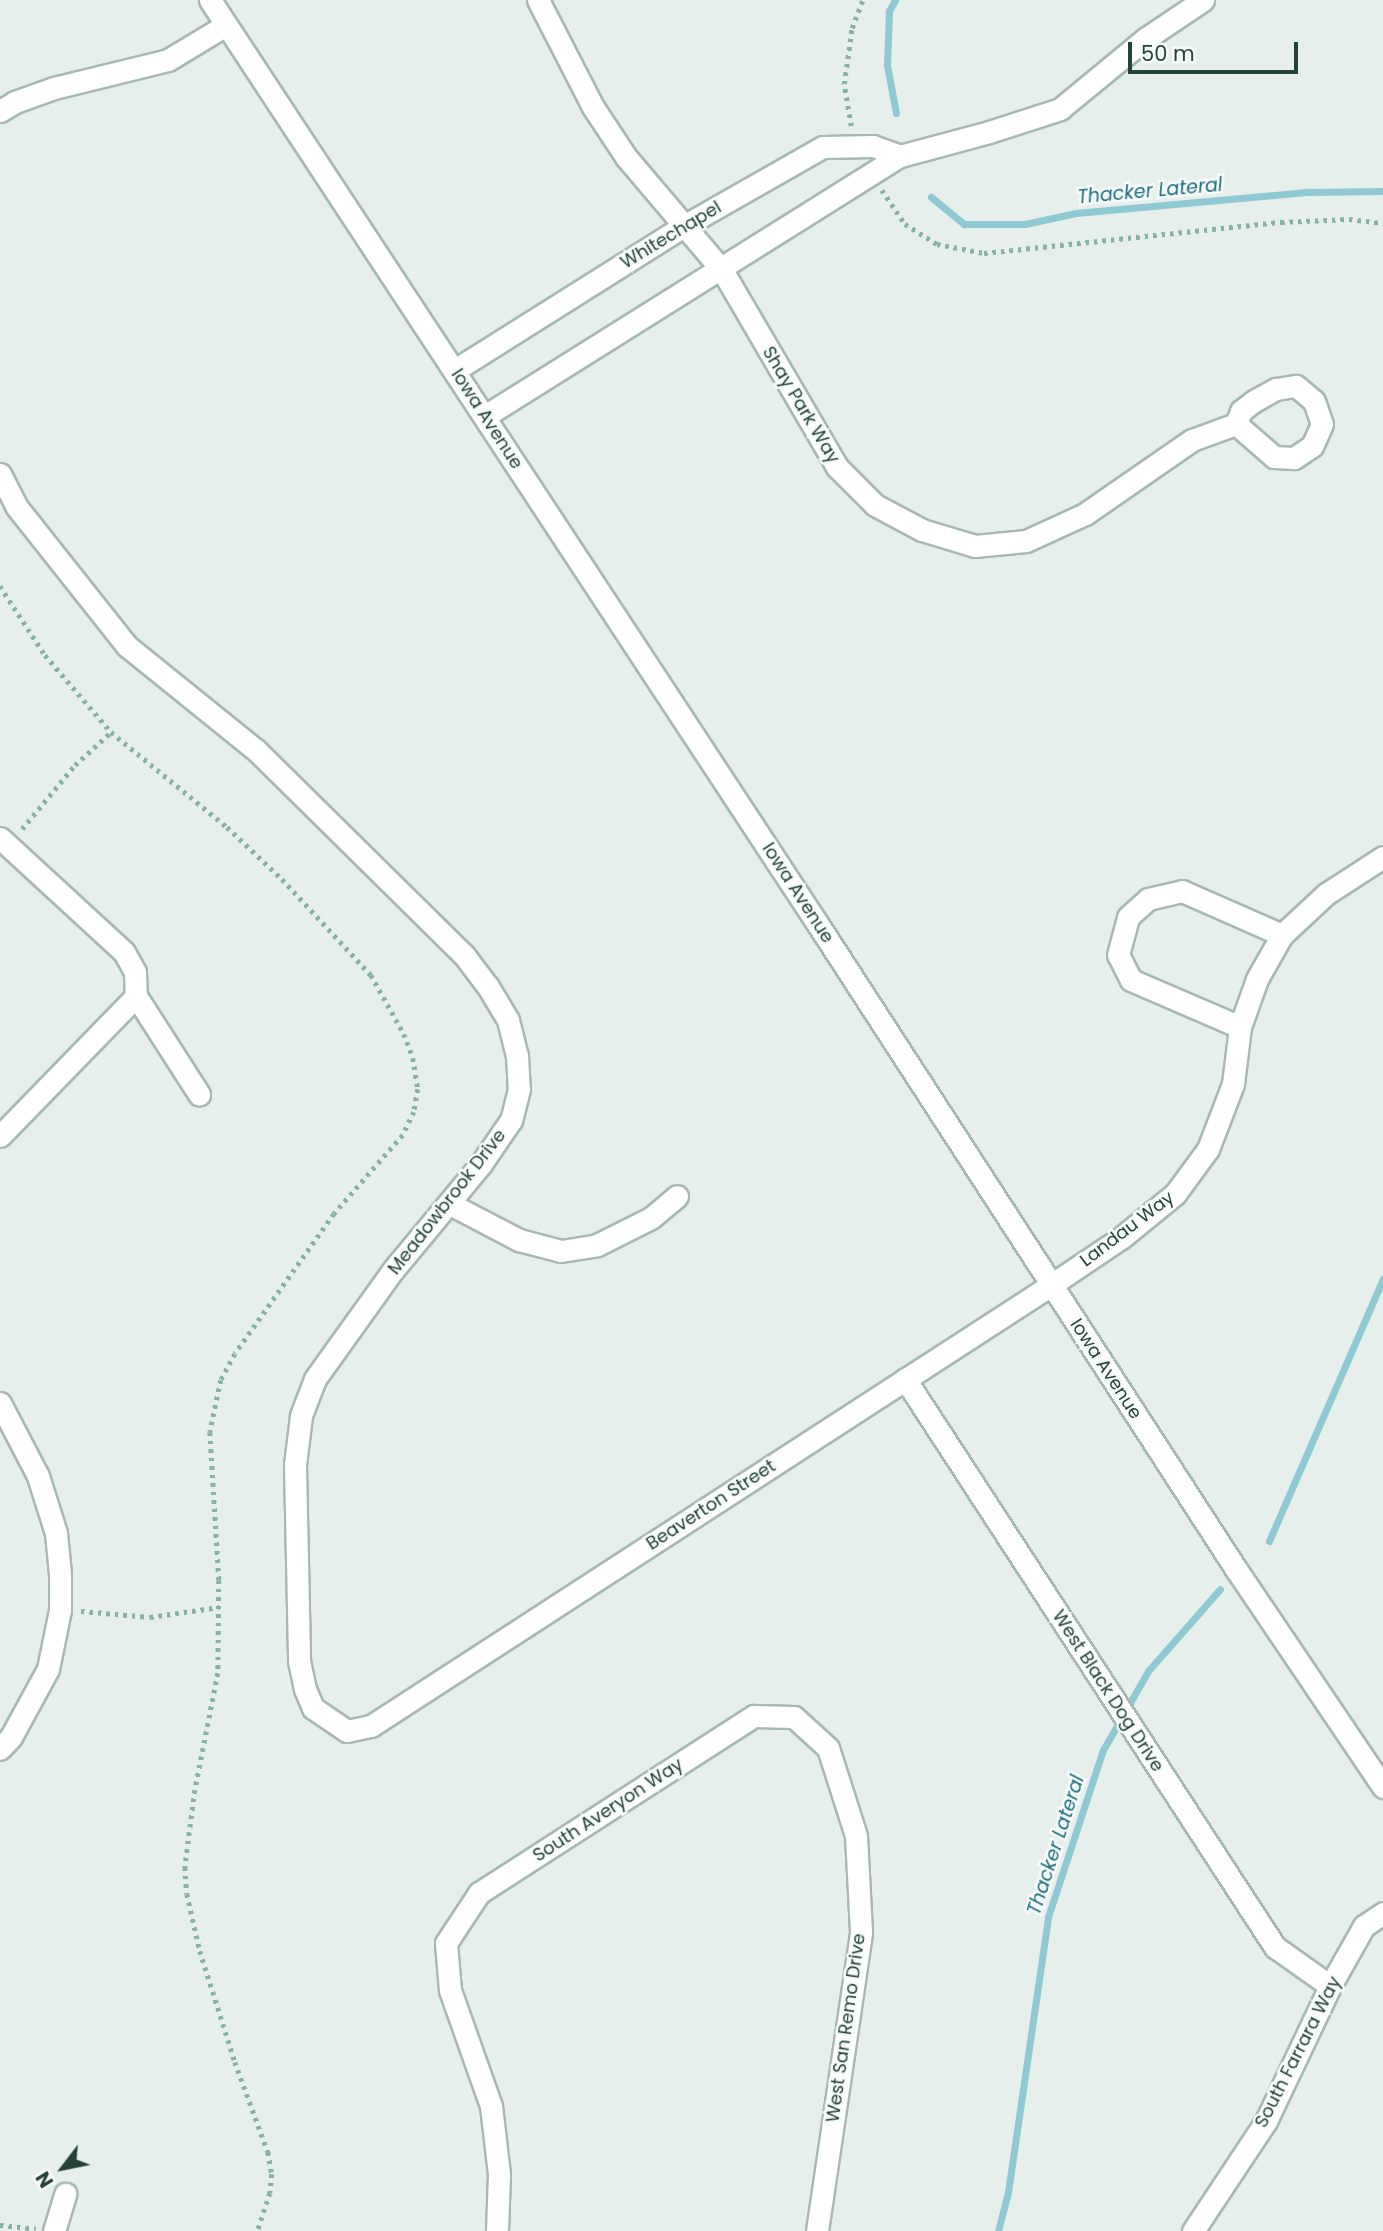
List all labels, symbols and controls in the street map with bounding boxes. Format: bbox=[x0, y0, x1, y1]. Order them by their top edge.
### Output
scale bar bbox=[1131, 28, 1301, 72]
text: 50 m bbox=[1141, 39, 1195, 68]
water label: Thacker Lateral bbox=[1077, 173, 1223, 209]
street label: Whitechapel bbox=[617, 196, 725, 274]
street label: Shay Park Way bbox=[758, 343, 844, 467]
street label: Iowa Avenue bbox=[447, 365, 527, 473]
street label: Iowa Avenue bbox=[758, 839, 838, 947]
street label: Meadowbrook Drive bbox=[384, 1125, 510, 1279]
street label: Landau Way bbox=[1076, 1187, 1178, 1271]
street label: Iowa Avenue bbox=[1066, 1315, 1146, 1423]
street label: Beaverton Street bbox=[642, 1455, 780, 1555]
street label: West Black Dog Drive bbox=[1048, 1606, 1168, 1776]
street label: South Averyon Way bbox=[529, 1753, 687, 1867]
water label: Thacker Lateral bbox=[1023, 1772, 1089, 1918]
street label: West San Remo Drive bbox=[822, 1932, 870, 2124]
street label: South Farrara Way bbox=[1250, 1973, 1346, 2131]
north arrow bbox=[28, 2133, 98, 2203]
text: N bbox=[30, 2166, 60, 2193]

